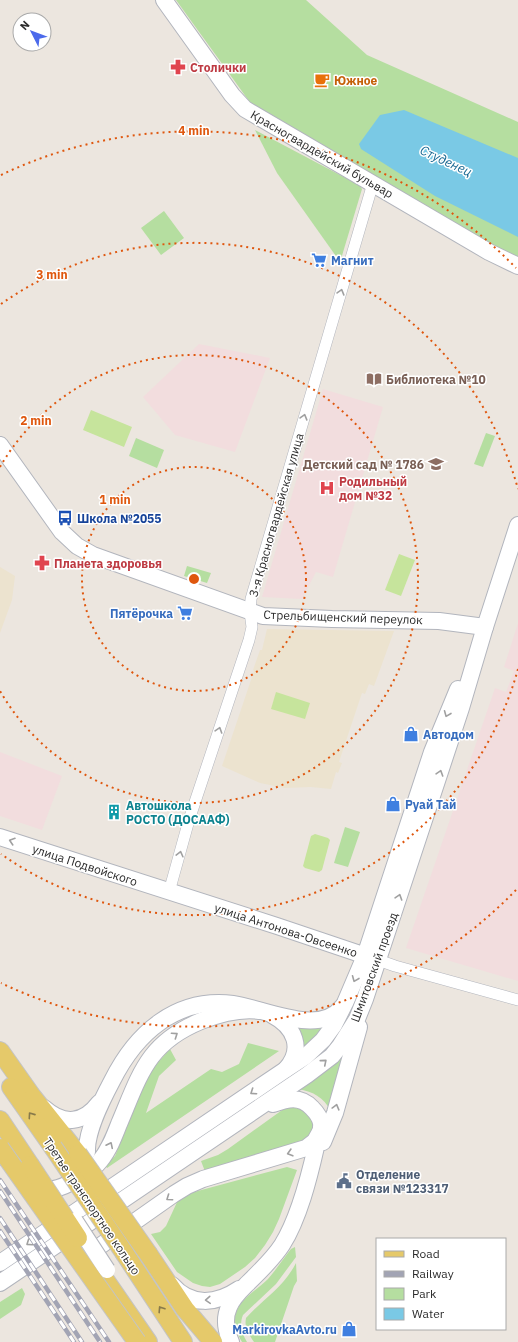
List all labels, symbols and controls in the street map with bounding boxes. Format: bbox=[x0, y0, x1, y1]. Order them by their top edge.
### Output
north arrow bbox=[12, 12, 52, 52]
text: N bbox=[17, 18, 32, 33]
pharmacy icon: Столички bbox=[169, 58, 187, 76]
place label: Столички bbox=[190, 60, 246, 75]
cafe icon: Южное bbox=[313, 71, 331, 89]
place label: Южное bbox=[334, 73, 378, 88]
street label: Красногвардейский бульвар bbox=[248, 107, 396, 201]
text: 4 min bbox=[178, 123, 210, 138]
water label: Студенец bbox=[417, 142, 475, 180]
supermarket icon: Магнит bbox=[310, 251, 328, 269]
place label: Магнит bbox=[331, 253, 374, 268]
text: 3 min bbox=[36, 267, 68, 282]
one-way arrow bbox=[336, 289, 345, 296]
library icon: Библиотека №10 bbox=[365, 370, 383, 388]
place label: Библиотека №10 bbox=[386, 372, 486, 387]
text: 2 min bbox=[20, 413, 52, 428]
one-way arrow bbox=[299, 414, 308, 421]
street label: 3-я Красногвардейская улица bbox=[245, 431, 307, 599]
school or university icon: Детский сад № 1786 bbox=[427, 455, 445, 473]
place label: Детский сад № 1786 bbox=[303, 457, 424, 472]
place label: Родильный дом №32 bbox=[339, 474, 407, 503]
hospital icon: Родильный дом №32 bbox=[318, 479, 336, 497]
text: 1 min bbox=[99, 492, 131, 507]
bus stop icon: Школа №2055 bbox=[56, 509, 74, 527]
place label: Школа №2055 bbox=[77, 511, 162, 526]
pharmacy icon: Планета здоровья bbox=[33, 554, 51, 572]
place label: Планета здоровья bbox=[54, 556, 162, 571]
centre of rings bbox=[187, 572, 201, 586]
supermarket icon: Пятёрочка bbox=[176, 604, 194, 622]
place label: Пятёрочка bbox=[110, 606, 173, 621]
street label: Стрельбищенский переулок bbox=[263, 607, 423, 627]
one-way arrow bbox=[444, 710, 452, 717]
shop icon: Автодом bbox=[402, 725, 420, 743]
one-way arrow bbox=[214, 727, 223, 734]
place label: Автодом bbox=[423, 727, 474, 742]
one-way arrow bbox=[435, 770, 444, 777]
shop icon: Руай Тай bbox=[384, 795, 402, 813]
place label: Руай Тай bbox=[405, 797, 456, 812]
place label: Автошкола РОСТО (ДОСААФ) bbox=[126, 798, 230, 827]
building icon: Автошкола РОСТО (ДОСААФ) bbox=[105, 803, 123, 821]
one-way arrow bbox=[9, 838, 16, 846]
street label: улица Подвойского bbox=[31, 841, 140, 889]
one-way arrow bbox=[175, 851, 183, 857]
one-way arrow bbox=[395, 894, 403, 901]
street label: улица Антонова-Овсеенко bbox=[213, 900, 360, 960]
street label: Шмитовский проезд bbox=[347, 910, 401, 1024]
one-way arrow bbox=[352, 975, 360, 983]
one-way arrow bbox=[170, 1033, 177, 1040]
one-way arrow bbox=[319, 1060, 327, 1067]
one-way arrow bbox=[250, 1087, 257, 1094]
one-way arrow bbox=[332, 1104, 340, 1111]
one-way arrow bbox=[28, 1112, 36, 1119]
street label: Третье транспортное кольцо bbox=[40, 1134, 144, 1278]
one-way arrow bbox=[105, 1142, 113, 1150]
one-way arrow bbox=[287, 1148, 294, 1157]
place label: Отделение связи №123317 bbox=[356, 1167, 449, 1196]
public building icon: Отделение связи №123317 bbox=[335, 1172, 353, 1190]
one-way arrow bbox=[166, 1193, 173, 1201]
one-way arrow bbox=[26, 1238, 33, 1246]
legend bbox=[376, 1238, 506, 1330]
text: Road bbox=[412, 1246, 440, 1261]
text: Railway bbox=[412, 1266, 454, 1281]
text: Park bbox=[412, 1286, 437, 1301]
one-way arrow bbox=[205, 1296, 211, 1305]
text: Water bbox=[412, 1306, 445, 1321]
one-way arrow bbox=[159, 1307, 166, 1314]
shop icon: MarkirovkaAvto.ru bbox=[340, 1320, 358, 1338]
place label: MarkirovkaAvto.ru bbox=[232, 1322, 337, 1337]

